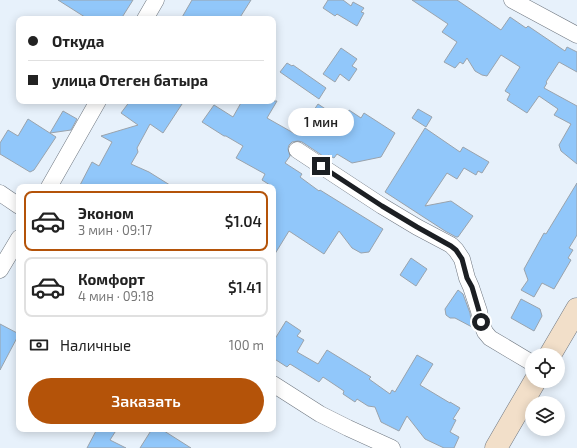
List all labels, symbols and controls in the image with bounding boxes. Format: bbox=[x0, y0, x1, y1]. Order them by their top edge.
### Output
text: Откуда bbox=[52, 32, 104, 50]
text: улица Отеген батыра bbox=[52, 71, 208, 89]
callout: 1 мин bbox=[288, 108, 354, 136]
text: 1 мин bbox=[304, 114, 338, 130]
route end bbox=[312, 157, 330, 175]
icon: car bbox=[30, 203, 66, 239]
text: Эконом bbox=[78, 204, 134, 222]
text: $1.04 bbox=[225, 212, 262, 230]
text: 3 мин · 09:17 bbox=[78, 222, 152, 238]
icon: car bbox=[30, 269, 66, 305]
text: Комфорт bbox=[78, 270, 145, 288]
text: $1.41 bbox=[228, 278, 262, 296]
text: 4 мин · 09:18 bbox=[78, 288, 154, 304]
route start bbox=[472, 313, 490, 331]
icon: cash bbox=[28, 334, 50, 356]
text: Наличные bbox=[60, 336, 131, 354]
text: 100 m bbox=[229, 337, 264, 353]
map controls bbox=[525, 348, 565, 436]
button: locate bbox=[525, 348, 565, 388]
button: Заказать bbox=[28, 378, 264, 424]
button: layers bbox=[525, 396, 565, 436]

